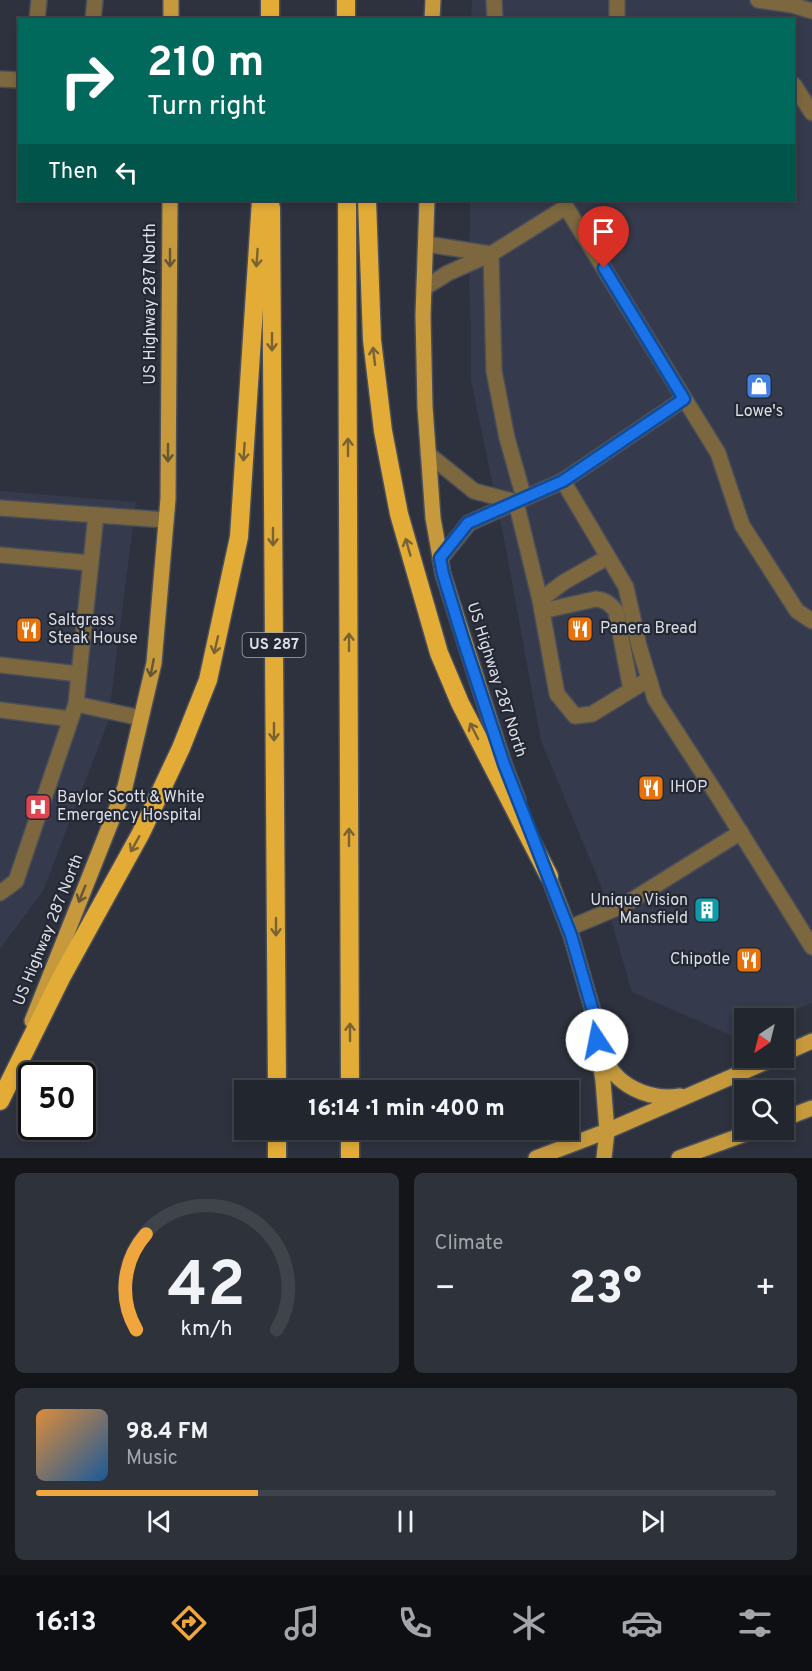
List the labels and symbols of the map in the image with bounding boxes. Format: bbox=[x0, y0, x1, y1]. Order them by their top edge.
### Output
pin bbox=[578, 206, 629, 268]
street label: US Highway 287 North bbox=[141, 223, 161, 385]
one-way arrow bbox=[164, 247, 175, 267]
one-way arrow bbox=[251, 247, 262, 267]
one-way arrow bbox=[266, 331, 278, 351]
one-way arrow bbox=[368, 346, 379, 366]
shop icon: Lowe's bbox=[744, 371, 774, 401]
place label: Lowe's bbox=[735, 402, 783, 422]
one-way arrow bbox=[342, 438, 354, 458]
one-way arrow bbox=[162, 442, 174, 462]
one-way arrow bbox=[239, 442, 250, 462]
one-way arrow bbox=[267, 526, 279, 546]
one-way arrow bbox=[402, 538, 414, 557]
street label: US Highway 287 North bbox=[462, 600, 530, 760]
place label: Saltgrass Steak House bbox=[48, 611, 138, 649]
restaurant icon: Panera Bread bbox=[565, 614, 595, 644]
restaurant icon: Saltgrass Steak House bbox=[14, 615, 44, 645]
place label: Panera Bread bbox=[600, 619, 697, 639]
road number: US 287 bbox=[242, 633, 306, 657]
one-way arrow bbox=[343, 633, 355, 653]
one-way arrow bbox=[210, 635, 222, 654]
one-way arrow bbox=[146, 658, 157, 677]
one-way arrow bbox=[269, 721, 280, 741]
one-way arrow bbox=[468, 722, 479, 740]
restaurant icon: IHOP bbox=[636, 773, 666, 803]
place label: IHOP bbox=[670, 778, 707, 798]
place label: Baylor Scott & White Emergency Hospital bbox=[57, 788, 205, 826]
hospital icon: Baylor Scott & White Emergency Hospital bbox=[23, 792, 53, 822]
one-way arrow bbox=[343, 828, 355, 848]
one-way arrow bbox=[129, 835, 141, 852]
street label: US Highway 287 North bbox=[9, 851, 89, 1009]
one-way arrow bbox=[76, 884, 87, 903]
place label: Unique Vision Mansfield bbox=[590, 891, 688, 929]
building icon: Unique Vision Mansfield bbox=[692, 895, 722, 925]
one-way arrow bbox=[270, 916, 282, 936]
restaurant icon: Chipotle bbox=[734, 945, 764, 975]
place label: Chipotle bbox=[670, 950, 730, 970]
position arrow bbox=[565, 1008, 629, 1072]
north arrow bbox=[734, 1008, 794, 1068]
one-way arrow bbox=[344, 1023, 356, 1043]
speed limit sign: 50 bbox=[18, 1062, 96, 1140]

